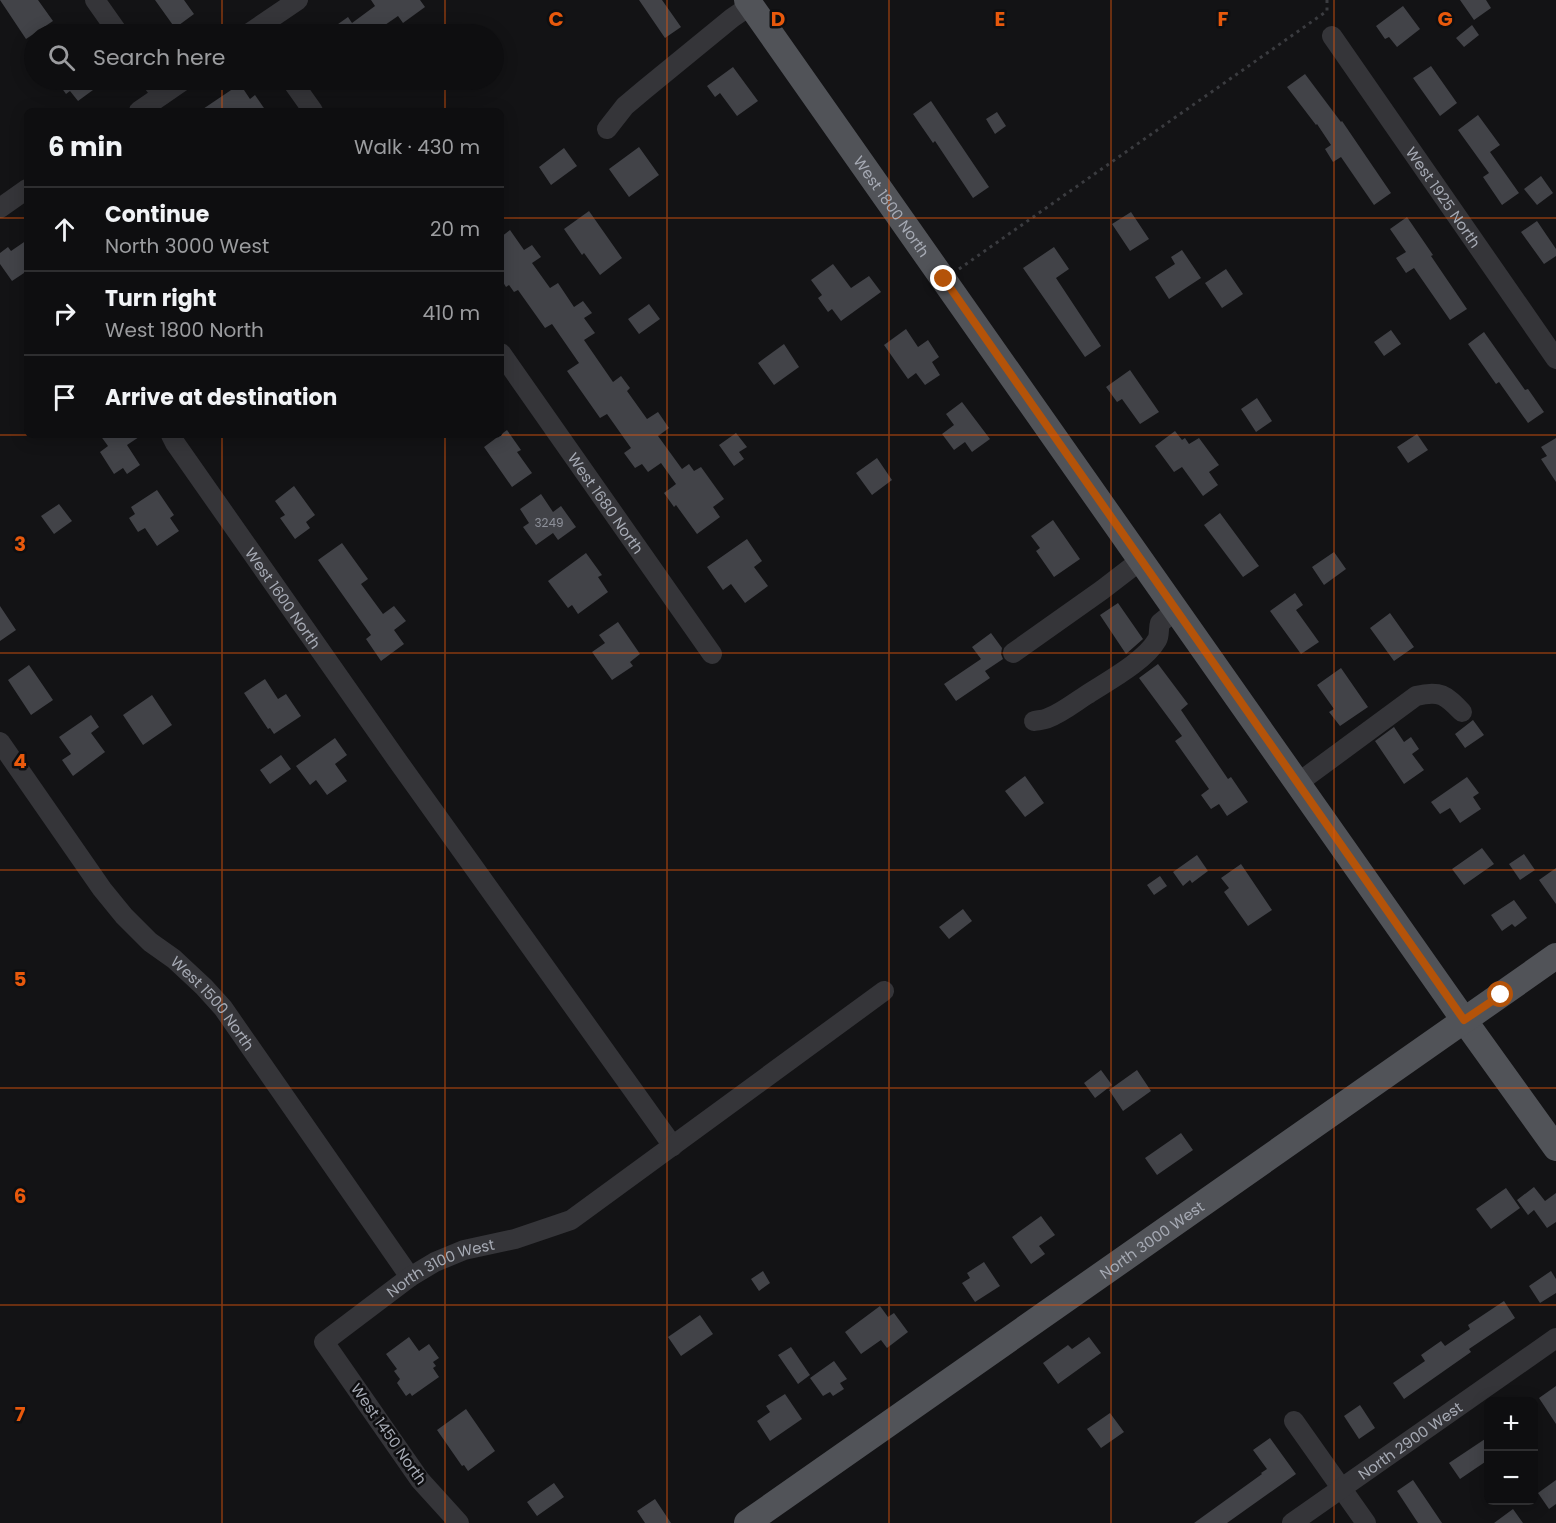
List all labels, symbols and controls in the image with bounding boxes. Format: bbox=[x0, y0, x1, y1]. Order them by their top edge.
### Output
text: C bbox=[548, 5, 564, 33]
text: D bbox=[771, 5, 785, 33]
text: E bbox=[995, 5, 1005, 33]
text: F bbox=[1218, 5, 1229, 33]
text: G bbox=[1437, 5, 1453, 33]
search box bbox=[24, 24, 504, 90]
icon: search bbox=[45, 41, 78, 74]
text: Search here bbox=[93, 42, 226, 73]
text: 6 min bbox=[48, 129, 123, 165]
text: Walk · 430 m bbox=[354, 133, 480, 161]
street label: West 1925 North bbox=[1401, 142, 1486, 252]
street label: West 1800 North bbox=[849, 151, 935, 261]
text: Continue bbox=[105, 199, 209, 230]
icon: ahead bbox=[48, 213, 81, 246]
text: 20 m bbox=[430, 215, 480, 243]
text: North 3000 West bbox=[105, 232, 269, 260]
route end bbox=[930, 265, 956, 291]
text: Turn right bbox=[105, 283, 216, 314]
icon: right bbox=[48, 297, 81, 330]
text: 410 m bbox=[423, 299, 480, 327]
text: West 1800 North bbox=[105, 316, 264, 344]
icon: arrive bbox=[48, 381, 81, 414]
text: Arrive at destination bbox=[105, 382, 337, 413]
street label: West 1680 North bbox=[563, 448, 649, 558]
house number: 3249 bbox=[534, 514, 564, 531]
text: 3 bbox=[14, 530, 26, 558]
street label: West 1600 North bbox=[241, 543, 326, 653]
text: 4 bbox=[13, 747, 27, 775]
street label: West 1500 North bbox=[166, 951, 260, 1054]
text: 5 bbox=[14, 965, 27, 993]
route start bbox=[1487, 981, 1513, 1007]
text: 6 bbox=[14, 1182, 26, 1210]
street label: North 3000 West bbox=[1095, 1196, 1208, 1283]
street label: North 3100 West bbox=[382, 1233, 496, 1302]
street label: West 1450 North bbox=[346, 1379, 432, 1489]
street label: North 2900 West bbox=[1354, 1396, 1466, 1484]
map controls bbox=[1484, 1397, 1538, 1505]
button: + bbox=[1484, 1397, 1538, 1451]
text: 7 bbox=[15, 1400, 26, 1428]
button: − bbox=[1484, 1451, 1538, 1505]

